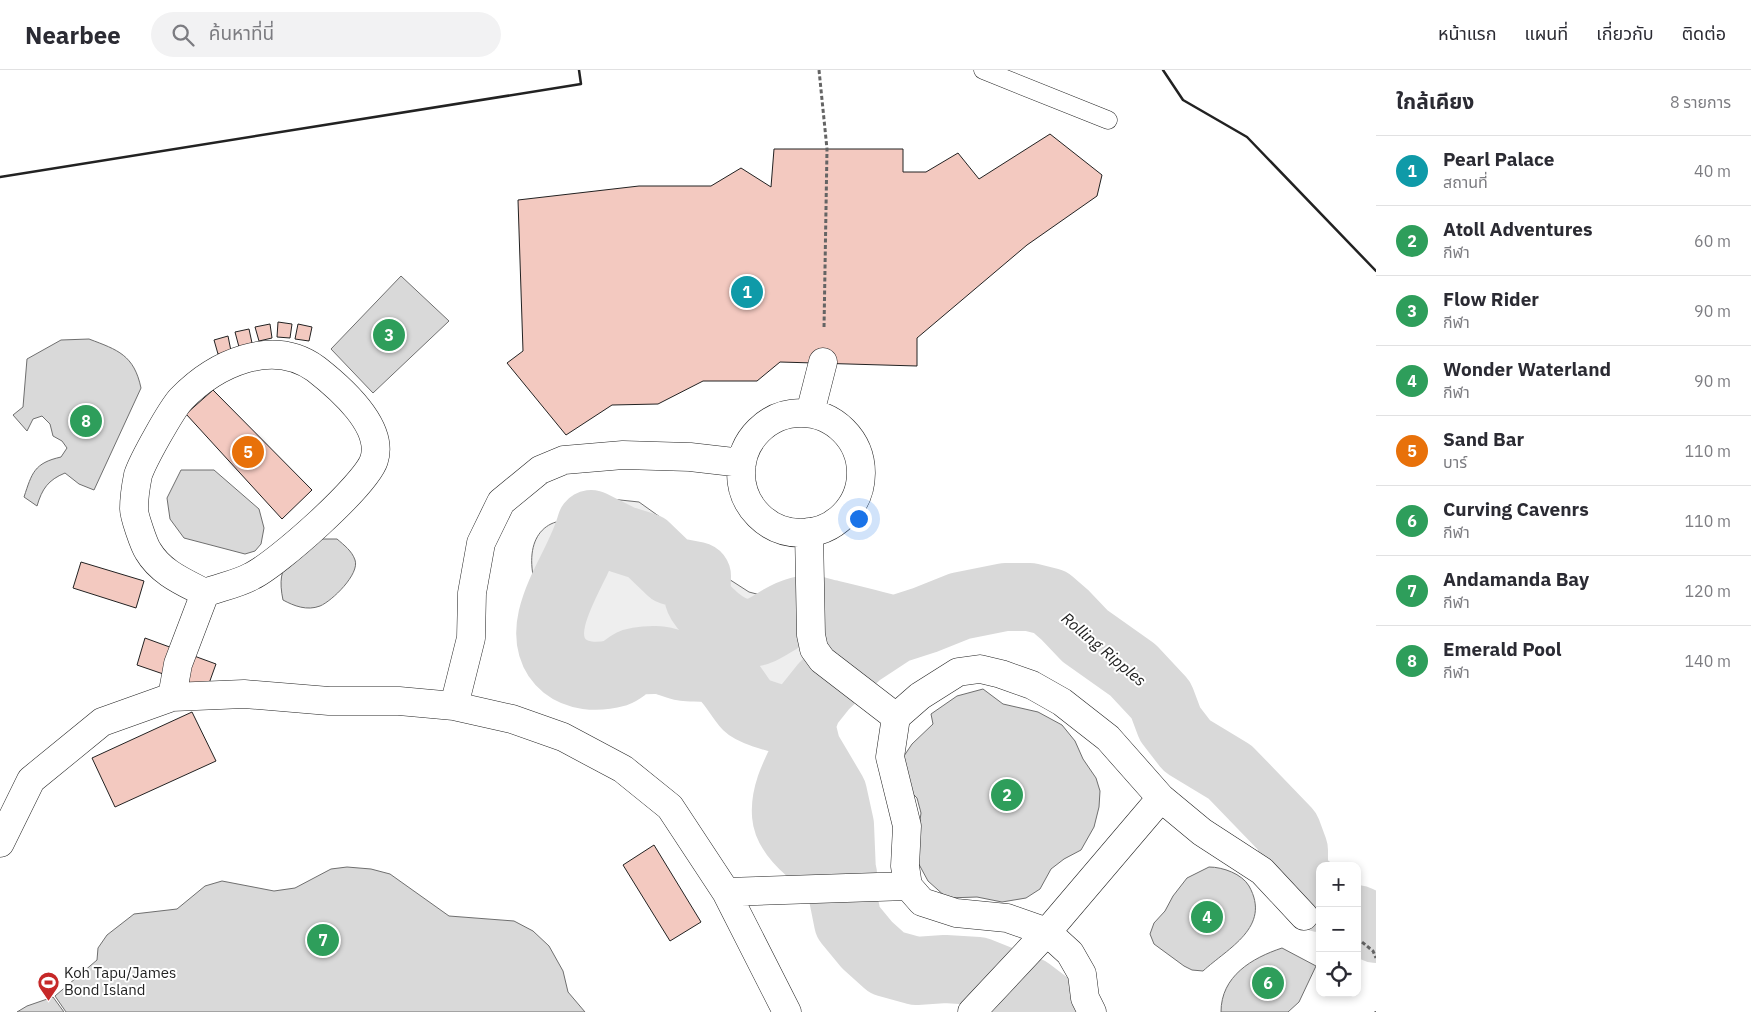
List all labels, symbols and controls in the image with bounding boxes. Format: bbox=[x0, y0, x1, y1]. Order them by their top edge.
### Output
search box bbox=[151, 12, 501, 57]
text: Nearbee bbox=[25, 19, 121, 51]
icon: search bbox=[169, 21, 197, 49]
text: ค้นหาที่นี่ bbox=[209, 21, 274, 45]
text: หน้าแรก bbox=[1438, 22, 1496, 45]
text: แผนที่ bbox=[1524, 22, 1568, 45]
text: เกี่ยวกับ bbox=[1596, 22, 1654, 45]
text: ติดต่อ bbox=[1682, 22, 1726, 45]
text: ใกล้เคียง bbox=[1396, 87, 1474, 115]
text: 8 รายการ bbox=[1670, 92, 1731, 112]
text: Pearl Palace bbox=[1443, 147, 1554, 171]
text: 1 bbox=[1407, 161, 1417, 181]
text: 40 m bbox=[1694, 161, 1731, 181]
text: สถานที่ bbox=[1443, 172, 1488, 192]
text: Atoll Adventures bbox=[1443, 217, 1593, 241]
text: 2 bbox=[1407, 231, 1417, 251]
text: 60 m bbox=[1694, 231, 1731, 251]
text: กีฬา bbox=[1443, 242, 1470, 262]
pin: 1 bbox=[731, 273, 763, 311]
text: Flow Rider bbox=[1443, 287, 1539, 311]
text: 3 bbox=[1407, 301, 1417, 321]
text: 90 m bbox=[1694, 301, 1731, 321]
text: กีฬา bbox=[1443, 312, 1470, 332]
pin: 3 bbox=[373, 316, 405, 354]
text: Wonder Waterland bbox=[1443, 357, 1611, 381]
text: 4 bbox=[1407, 371, 1417, 391]
text: 90 m bbox=[1694, 371, 1731, 391]
text: กีฬา bbox=[1443, 382, 1470, 402]
pin: 8 bbox=[70, 402, 102, 440]
text: Sand Bar bbox=[1443, 427, 1524, 451]
pin: 5 bbox=[232, 433, 264, 471]
text: 5 bbox=[1407, 441, 1417, 461]
text: 110 m bbox=[1684, 441, 1731, 461]
text: บาร์ bbox=[1443, 452, 1467, 472]
text: Curving Cavenrs bbox=[1443, 497, 1589, 521]
your location bbox=[846, 506, 872, 532]
text: 6 bbox=[1407, 511, 1417, 531]
text: 110 m bbox=[1684, 511, 1731, 531]
text: กีฬา bbox=[1443, 522, 1470, 542]
text: Andamanda Bay bbox=[1443, 567, 1589, 591]
text: 7 bbox=[1407, 581, 1417, 601]
text: 120 m bbox=[1684, 581, 1731, 601]
text: กีฬา bbox=[1443, 592, 1470, 612]
water label: Rolling Ripples bbox=[1058, 608, 1150, 690]
text: Emerald Pool bbox=[1443, 637, 1561, 661]
text: 8 bbox=[1407, 651, 1417, 671]
text: 140 m bbox=[1684, 651, 1731, 671]
text: กีฬา bbox=[1443, 662, 1470, 682]
pin: 2 bbox=[991, 776, 1023, 814]
map controls bbox=[1316, 862, 1361, 997]
button: + bbox=[1316, 862, 1361, 907]
pin: 4 bbox=[1191, 898, 1223, 936]
button: − bbox=[1316, 907, 1361, 952]
pin: 7 bbox=[307, 921, 339, 959]
button: locate bbox=[1316, 952, 1361, 997]
place label: Koh Tapu/James Bond Island bbox=[64, 963, 176, 999]
pin: 6 bbox=[1252, 964, 1284, 1002]
sports icon: Koh Tapu/James Bond Island bbox=[36, 970, 60, 1001]

